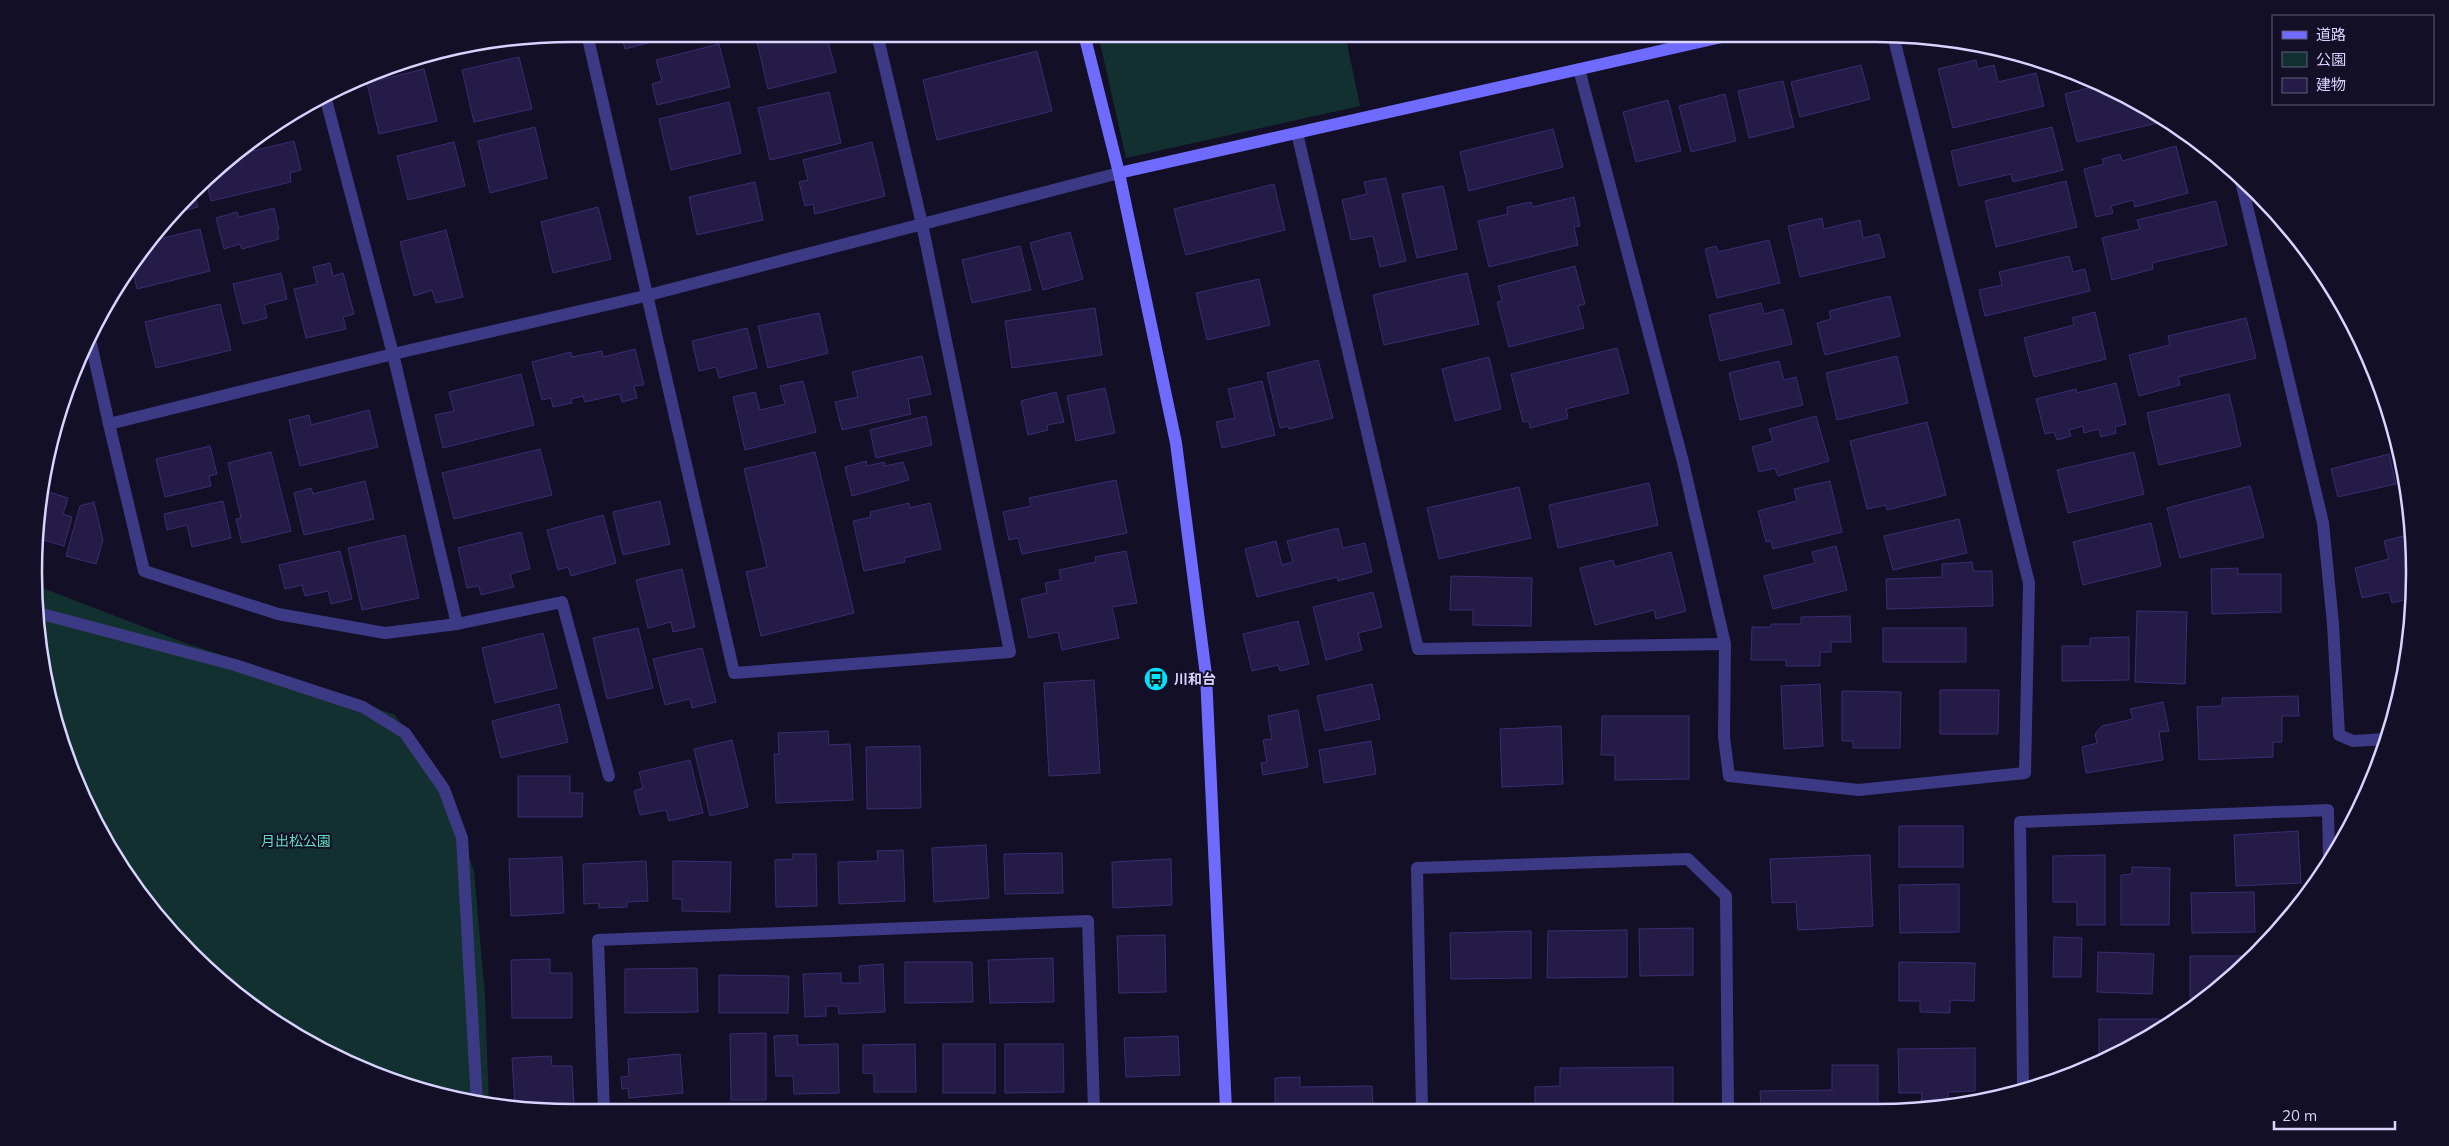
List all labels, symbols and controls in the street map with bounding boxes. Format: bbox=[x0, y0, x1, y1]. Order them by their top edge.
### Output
legend bbox=[2272, 15, 2434, 105]
text: 道路 bbox=[2316, 25, 2346, 44]
text: 公園 bbox=[2316, 50, 2346, 69]
text: 建物 bbox=[2316, 75, 2346, 94]
bus stop icon: 川和台 bbox=[1143, 666, 1169, 692]
place label: 川和台 bbox=[1174, 670, 1216, 688]
park label: 月出松公園 bbox=[261, 832, 331, 850]
scale bar bbox=[2274, 1098, 2395, 1130]
text: 20 m bbox=[2282, 1106, 2317, 1125]

